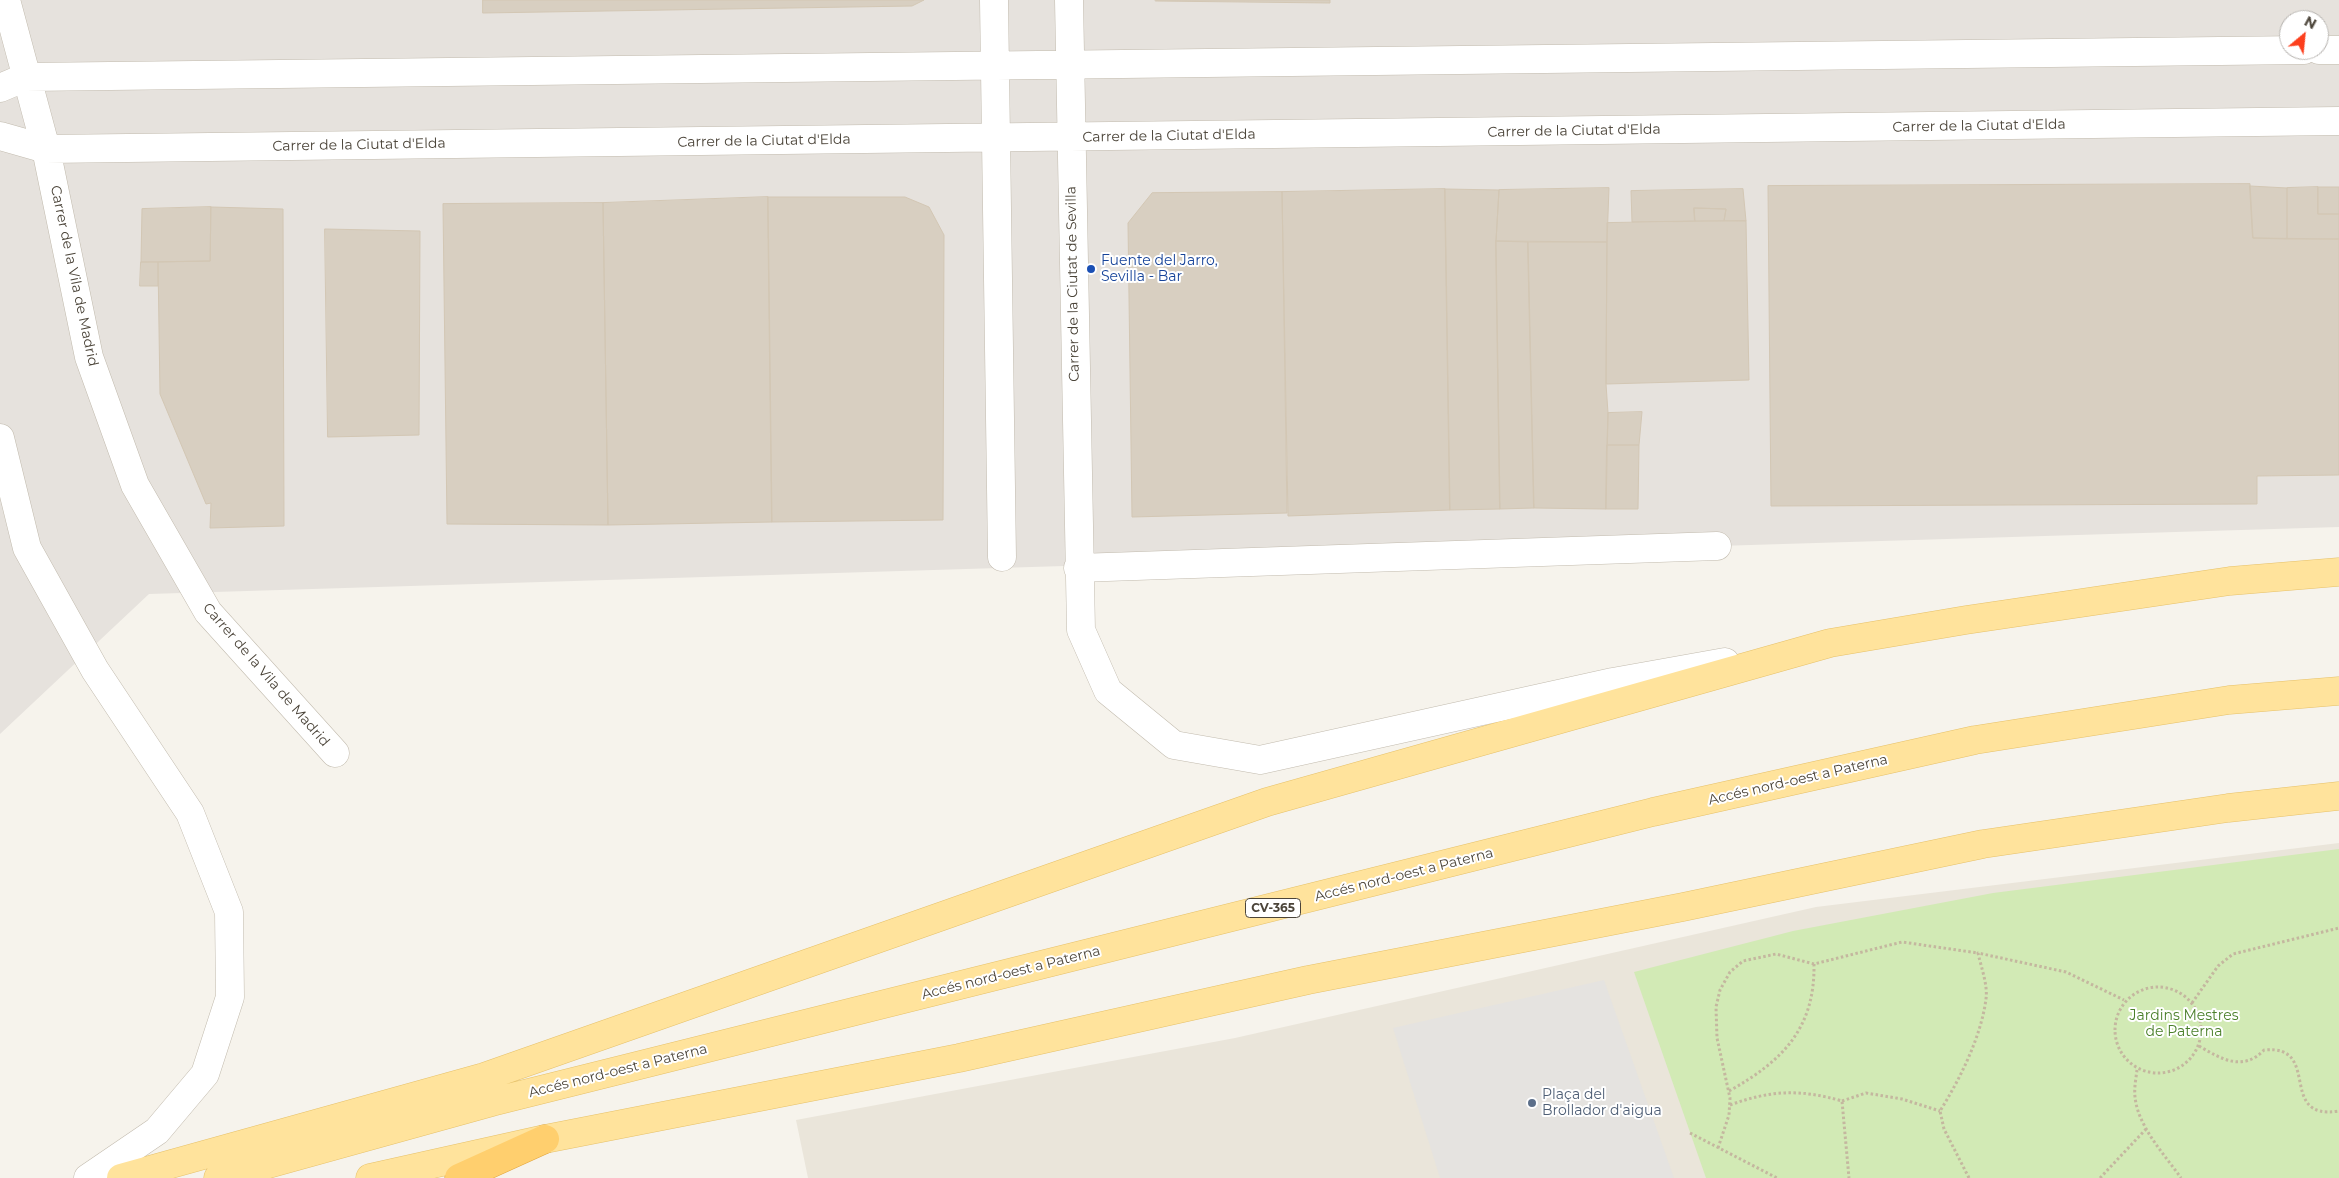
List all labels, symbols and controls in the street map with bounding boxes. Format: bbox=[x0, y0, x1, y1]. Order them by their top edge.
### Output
north arrow bbox=[2279, 10, 2329, 60]
text: N bbox=[2301, 12, 2320, 33]
street label: Carrer de la Ciutat d'Elda bbox=[1892, 116, 2066, 136]
street label: Carrer de la Ciutat d'Elda bbox=[1487, 121, 1661, 141]
street label: Carrer de la Ciutat d'Elda bbox=[1082, 126, 1256, 146]
street label: Carrer de la Ciutat d'Elda bbox=[677, 131, 851, 151]
street label: Carrer de la Ciutat d'Elda bbox=[272, 135, 446, 155]
street label: Carrer de la Vila de Madrid bbox=[47, 184, 101, 368]
street label: Carrer de la Ciutat de Sevilla bbox=[1063, 186, 1083, 382]
place label: Fuente del Jarro, Sevilla - Bar bbox=[1101, 253, 1218, 286]
marker: Fuente del Jarro, Sevilla - Bar bbox=[1085, 263, 1097, 275]
street label: Carrer de la Vila de Madrid bbox=[199, 600, 333, 750]
street label: Accés nord-oest a Paterna bbox=[1707, 751, 1889, 809]
street label: Accés nord-oest a Paterna bbox=[1313, 845, 1495, 905]
road number: CV-365 bbox=[1246, 898, 1300, 918]
street label: Accés nord-oest a Paterna bbox=[920, 943, 1102, 1003]
park label: Jardins Mestres de Paterna bbox=[2130, 1008, 2238, 1040]
street label: Accés nord-oest a Paterna bbox=[527, 1041, 709, 1101]
place label: Plaça del Brollador d'aigua bbox=[1542, 1087, 1662, 1120]
marker: Plaça del Brollador d'aigua bbox=[1526, 1097, 1538, 1109]

